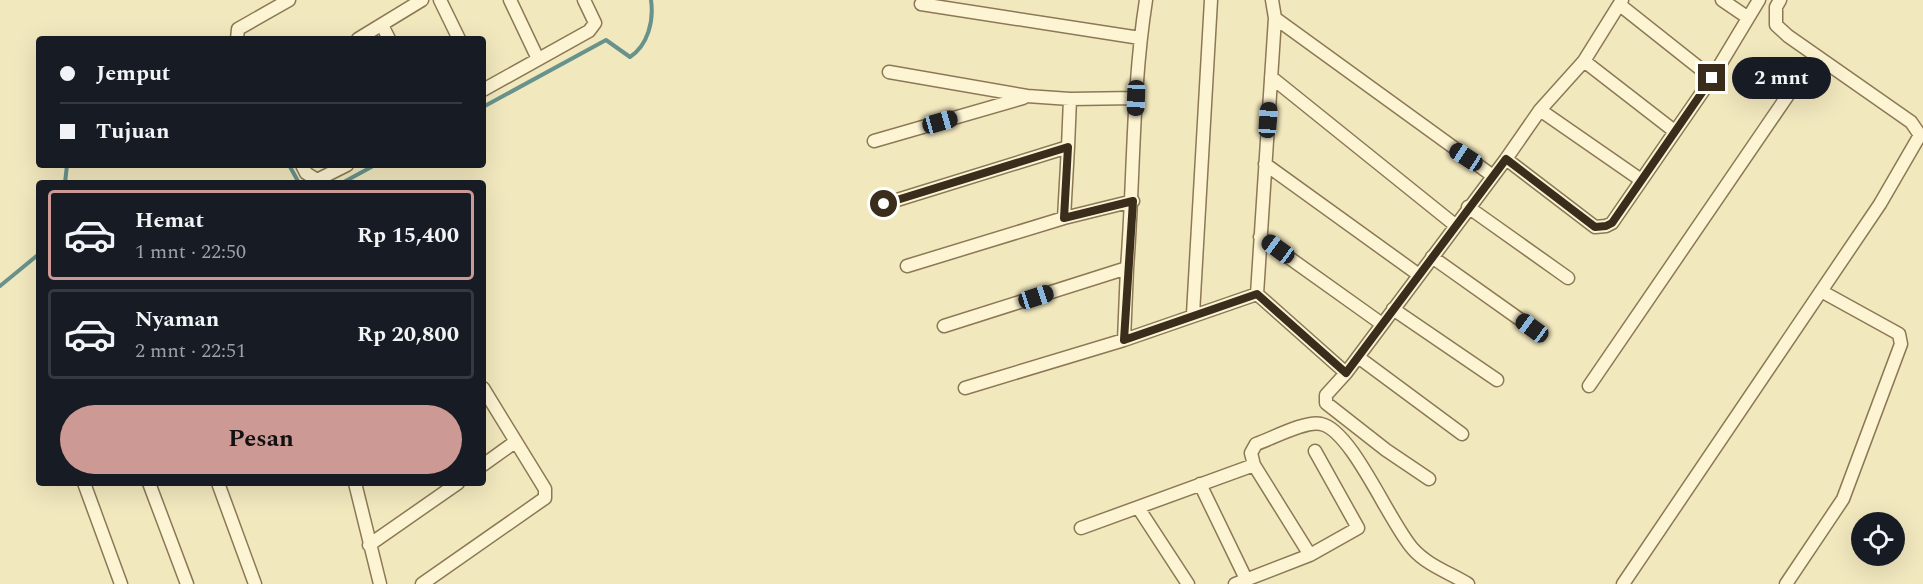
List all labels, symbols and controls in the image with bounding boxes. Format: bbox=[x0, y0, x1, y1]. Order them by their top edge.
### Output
text: Jemput bbox=[96, 57, 170, 90]
callout: 2 mnt bbox=[1733, 57, 1832, 99]
text: 2 mnt bbox=[1754, 63, 1809, 93]
route end bbox=[1698, 64, 1725, 91]
car bbox=[1126, 80, 1146, 116]
car bbox=[1258, 101, 1278, 139]
car bbox=[920, 108, 960, 136]
text: Tujuan bbox=[96, 115, 169, 148]
car bbox=[1446, 140, 1486, 174]
route start bbox=[870, 190, 897, 217]
text: Hemat bbox=[135, 204, 204, 237]
icon: car bbox=[63, 208, 117, 262]
text: Rp 15,400 bbox=[357, 219, 459, 252]
car bbox=[1258, 231, 1298, 267]
text: 1 mnt · 22:50 bbox=[135, 237, 246, 267]
car bbox=[1016, 283, 1056, 311]
text: Nyaman bbox=[135, 303, 219, 336]
icon: car bbox=[63, 307, 117, 361]
car bbox=[1512, 310, 1552, 346]
text: Rp 20,800 bbox=[357, 318, 459, 351]
text: 2 mnt · 22:51 bbox=[135, 336, 246, 366]
button: Pesan bbox=[60, 405, 462, 474]
map controls bbox=[1851, 512, 1905, 566]
button: locate bbox=[1851, 512, 1905, 566]

